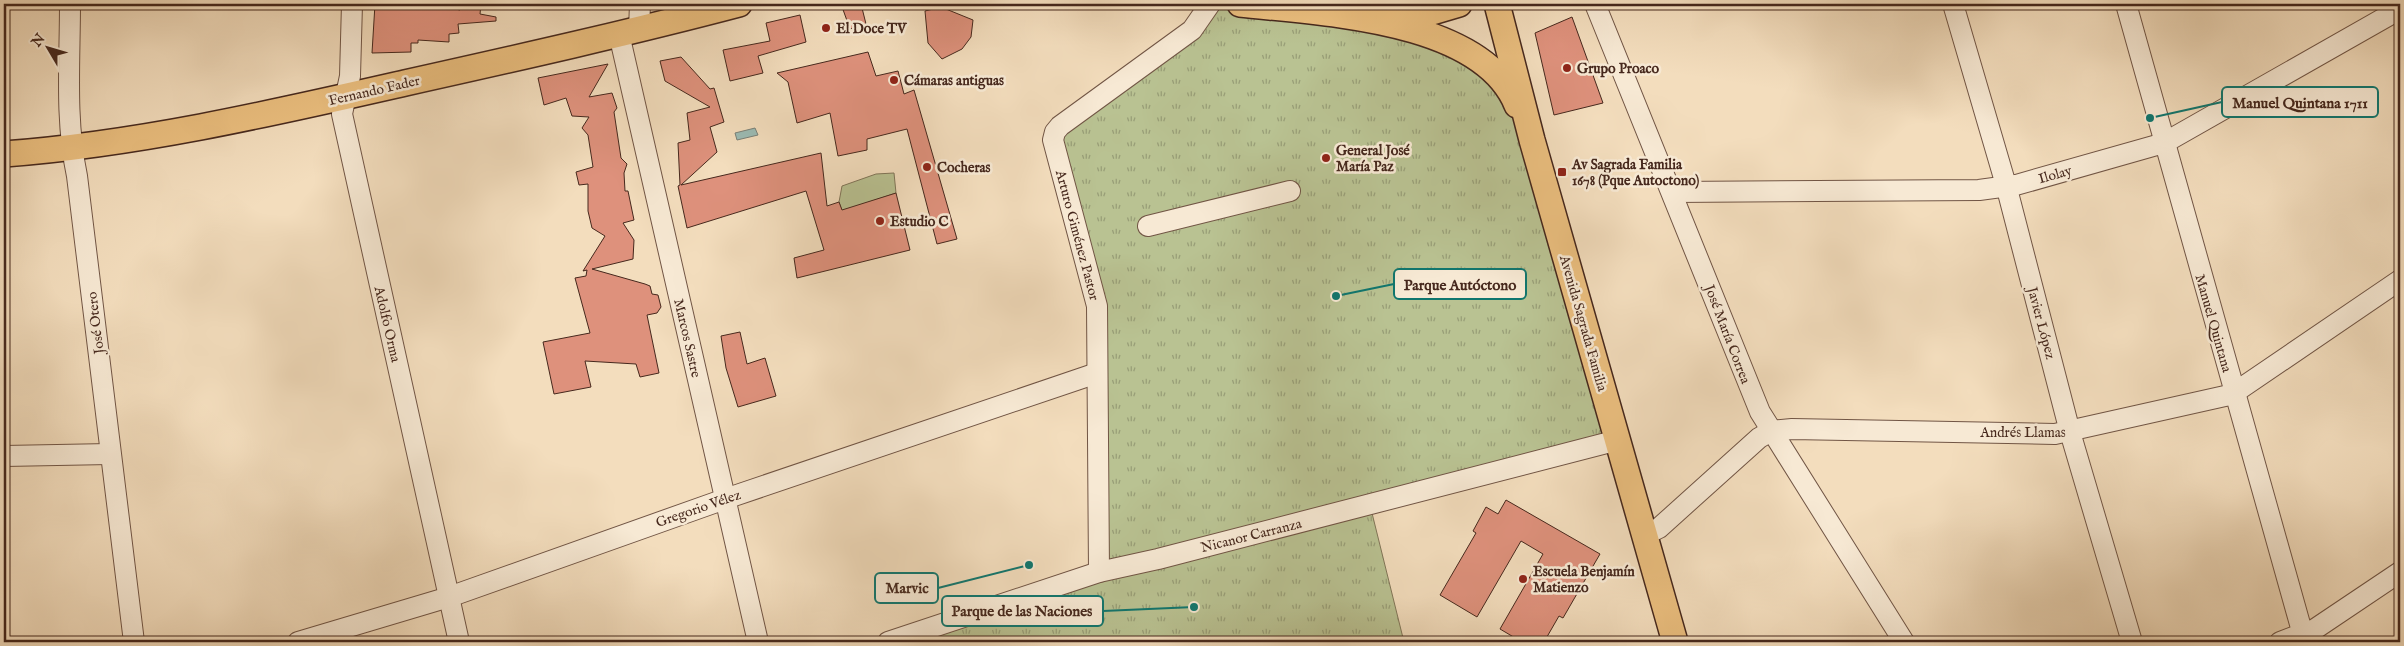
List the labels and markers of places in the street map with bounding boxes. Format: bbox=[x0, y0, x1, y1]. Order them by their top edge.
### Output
place label: El Doce TV bbox=[836, 20, 907, 38]
marker: El Doce TV bbox=[820, 22, 832, 34]
place label: Grupo Proaco bbox=[1577, 60, 1660, 78]
marker: Grupo Proaco bbox=[1561, 62, 1573, 74]
place label: Cámaras antiguas bbox=[904, 72, 1004, 90]
marker: Cámaras antiguas bbox=[888, 74, 900, 86]
callout: Manuel Quintana 1711 bbox=[2222, 87, 2378, 117]
place label: General José María Paz bbox=[1336, 142, 1410, 176]
marker: General José María Paz bbox=[1320, 152, 1332, 164]
place label: Av Sagrada Familia 1678 (Pque Autoctono) bbox=[1571, 156, 1700, 190]
place label: Cocheras bbox=[937, 159, 991, 177]
marker: Cocheras bbox=[921, 161, 933, 173]
marker: Av Sagrada Familia 1678 (Pque Autoctono) bbox=[1556, 166, 1568, 178]
place label: Estudio C bbox=[890, 213, 948, 231]
marker: Estudio C bbox=[874, 215, 886, 227]
callout: Parque Autóctono bbox=[1394, 269, 1526, 299]
place label: Escuela Benjamín Matienzo bbox=[1533, 563, 1635, 597]
callout: Marvic bbox=[875, 573, 938, 603]
marker: Escuela Benjamín Matienzo bbox=[1517, 573, 1529, 585]
callout: Parque de las Naciones bbox=[942, 596, 1103, 626]

